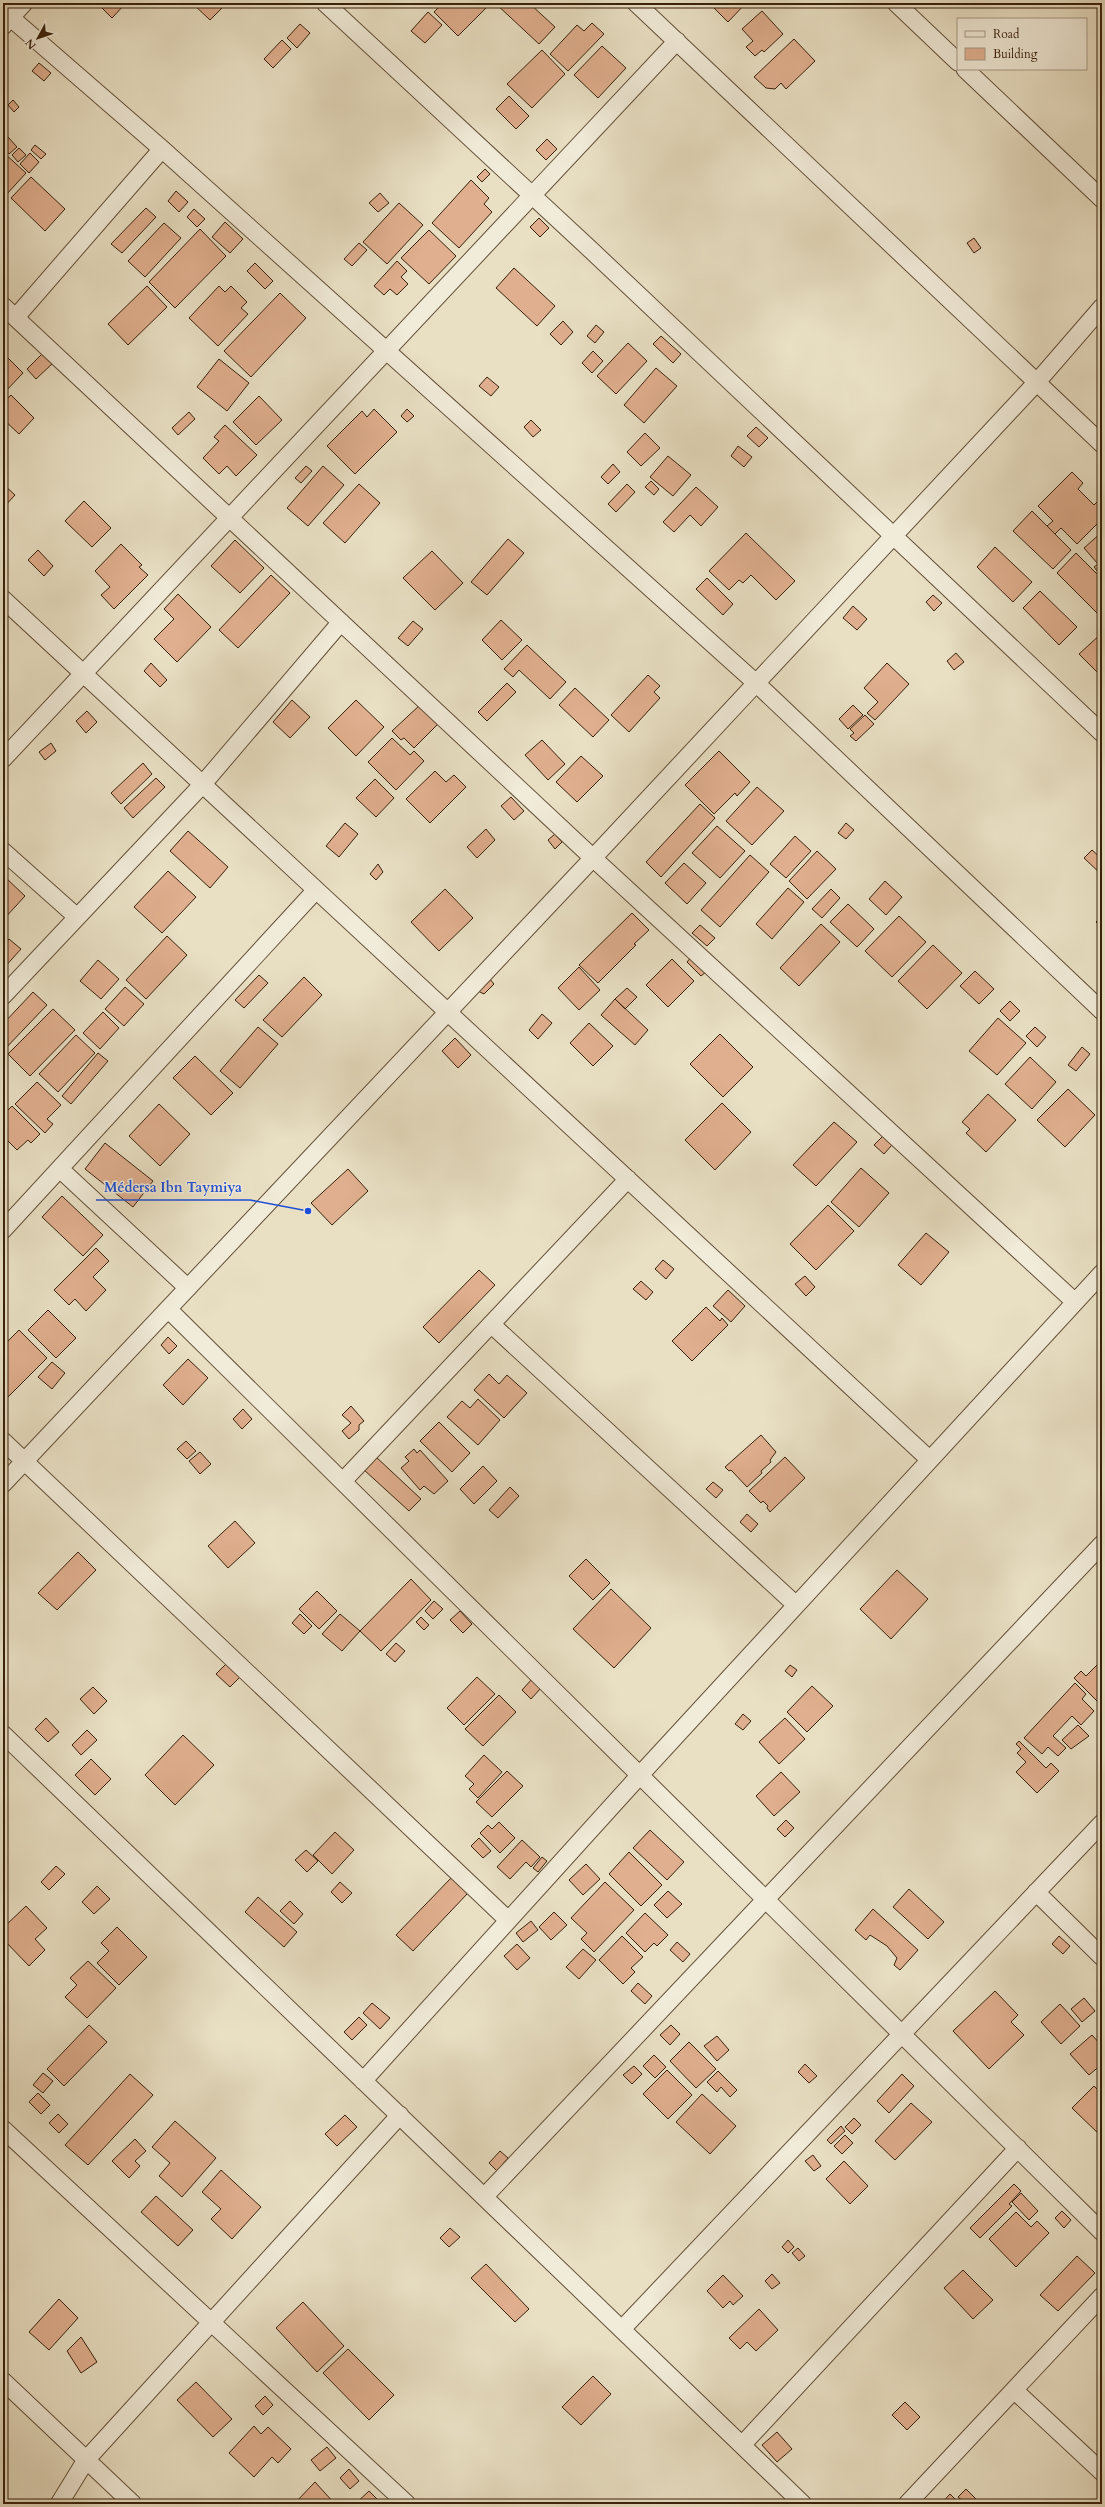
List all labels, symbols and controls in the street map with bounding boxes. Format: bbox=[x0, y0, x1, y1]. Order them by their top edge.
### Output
north arrow bbox=[18, 18, 58, 58]
legend bbox=[957, 18, 1087, 70]
text: Road bbox=[993, 26, 1020, 42]
text: N bbox=[22, 35, 40, 53]
text: Building bbox=[993, 46, 1038, 62]
callout: Médersa Ibn Taymiya bbox=[96, 1174, 250, 1200]
text: Médersa Ibn Taymiya bbox=[104, 1178, 242, 1197]

